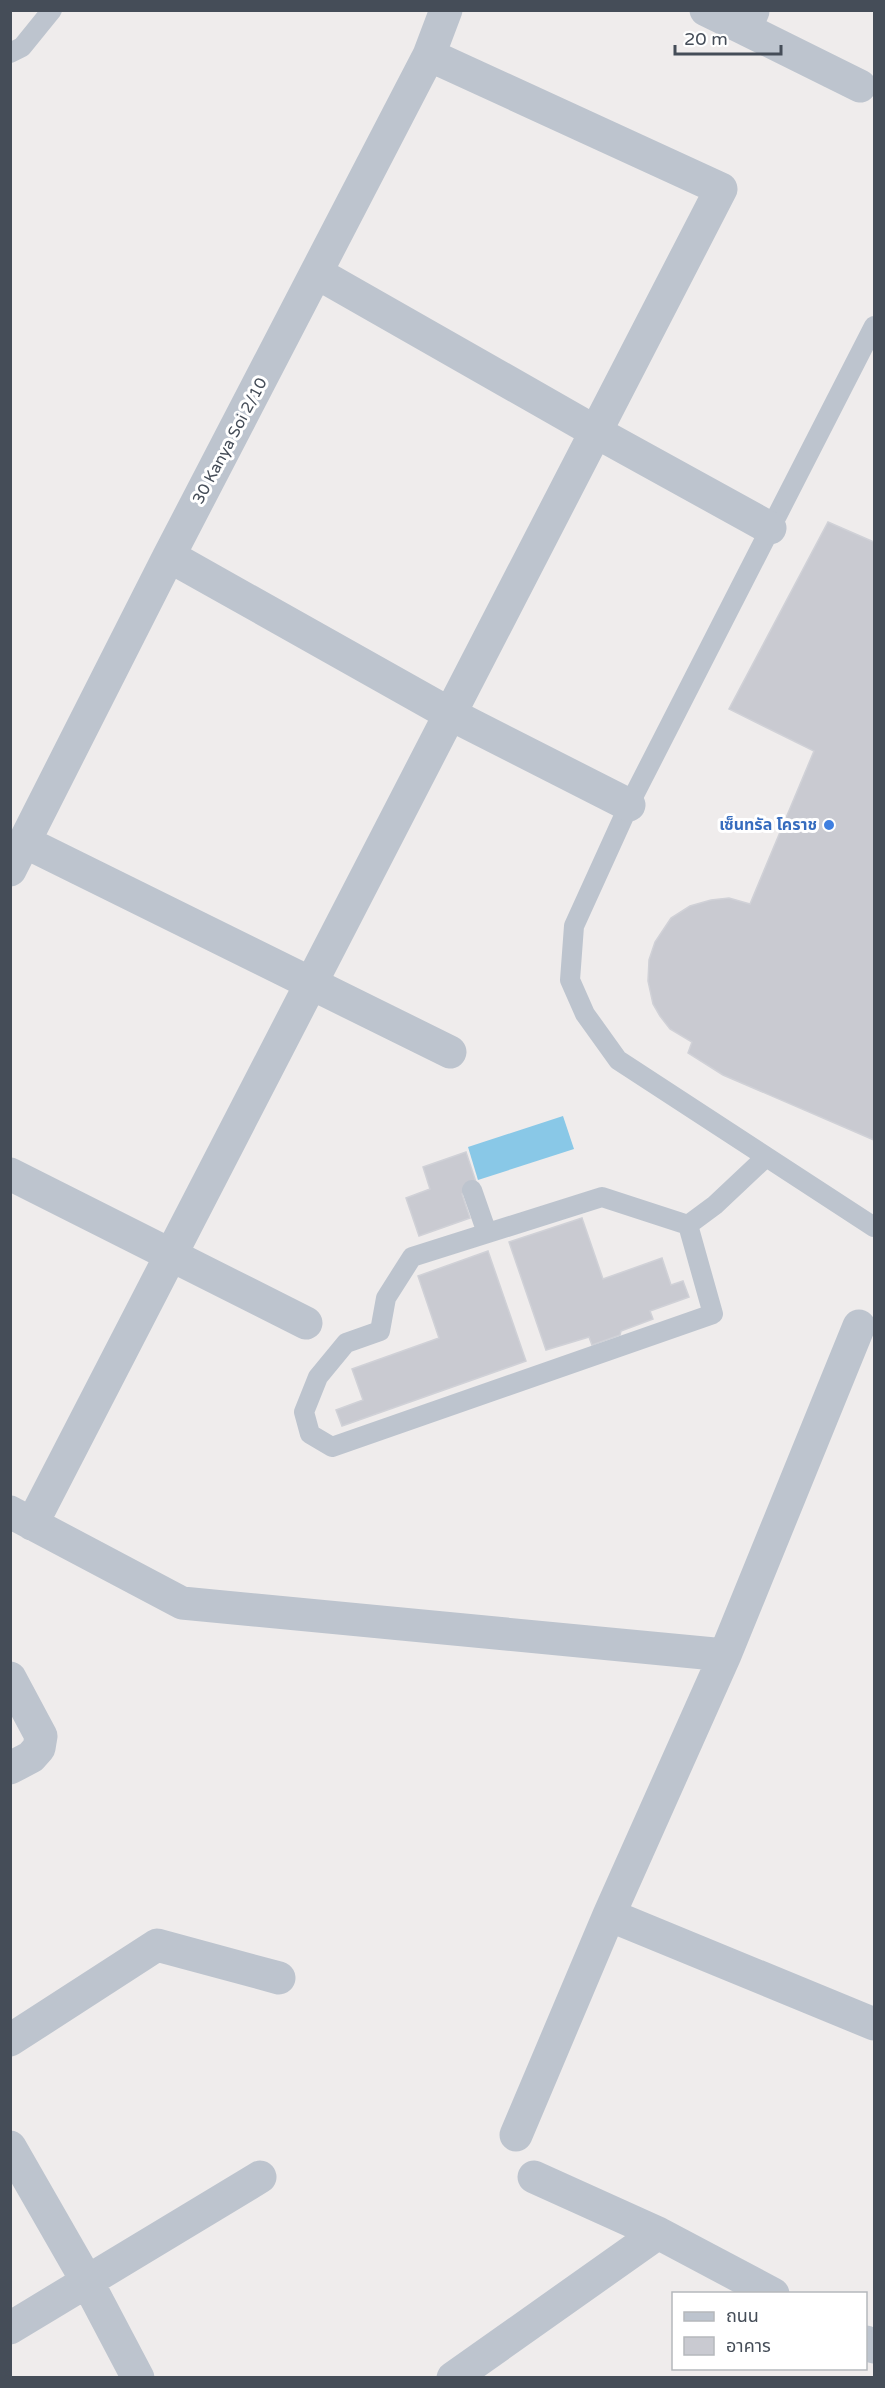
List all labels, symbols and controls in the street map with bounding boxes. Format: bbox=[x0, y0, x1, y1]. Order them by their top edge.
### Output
scale bar bbox=[675, 18, 782, 56]
text: 20 m bbox=[684, 28, 728, 50]
street label: 30 Kanya Soi 2/10 bbox=[188, 374, 272, 508]
place label: เซ็นทรัล โคราช bbox=[719, 815, 817, 835]
marker: เซ็นทรัล โคราช bbox=[822, 818, 836, 832]
legend bbox=[672, 2292, 867, 2370]
text: ถนน bbox=[726, 2305, 759, 2327]
text: อาคาร bbox=[726, 2335, 771, 2357]

